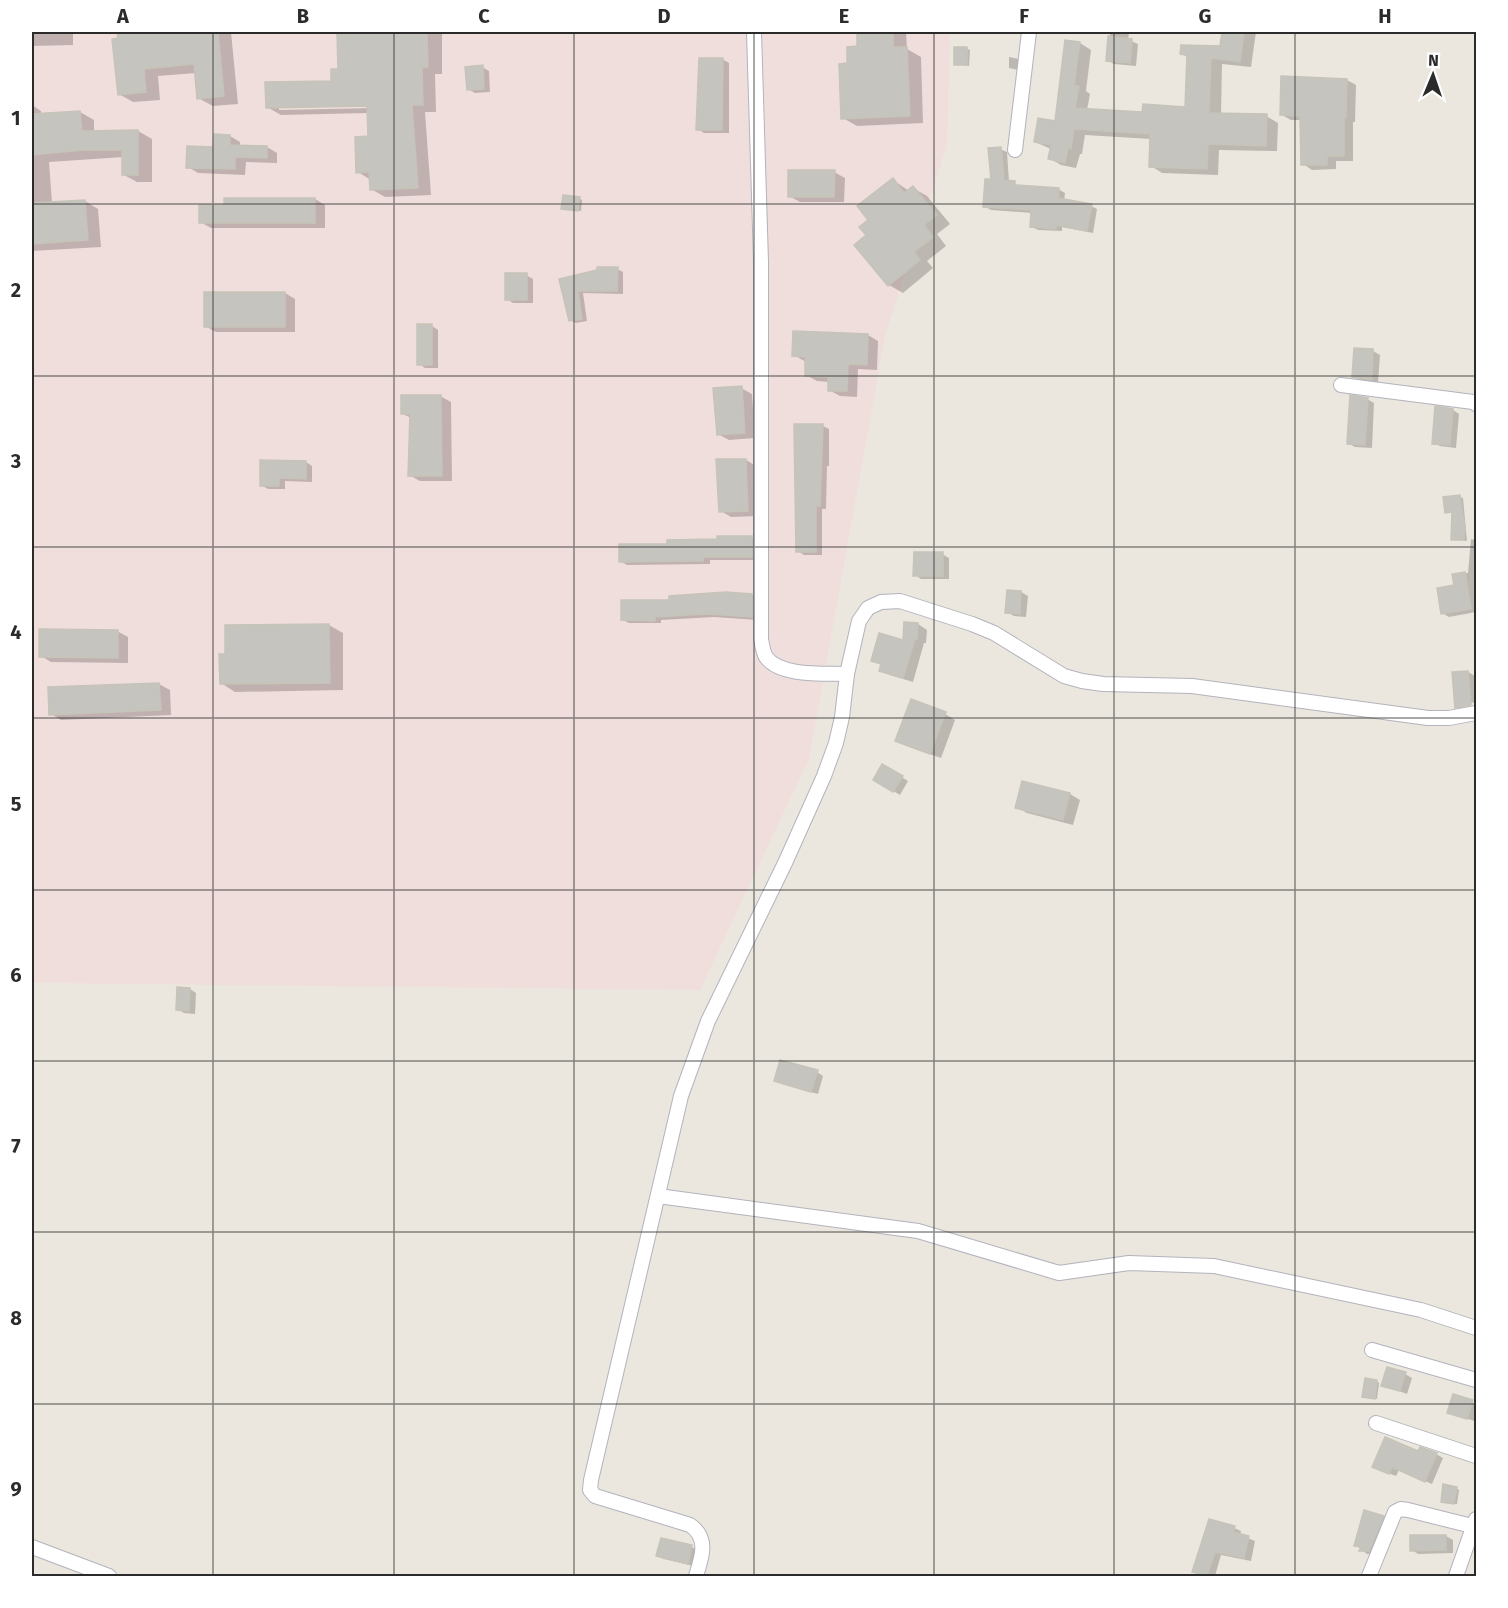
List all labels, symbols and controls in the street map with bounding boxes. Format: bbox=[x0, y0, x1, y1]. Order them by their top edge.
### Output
text: A bbox=[116, 4, 130, 28]
text: B bbox=[297, 4, 309, 28]
text: C bbox=[478, 4, 490, 28]
text: D bbox=[657, 4, 671, 28]
text: E bbox=[839, 4, 849, 28]
text: F bbox=[1019, 4, 1029, 28]
text: G bbox=[1199, 4, 1211, 28]
text: H bbox=[1378, 4, 1392, 28]
north arrow bbox=[1403, 45, 1463, 105]
text: N bbox=[1428, 51, 1439, 70]
text: 1 bbox=[11, 106, 21, 130]
text: 2 bbox=[11, 278, 21, 302]
text: 3 bbox=[10, 449, 21, 473]
text: 4 bbox=[10, 620, 22, 644]
text: 5 bbox=[11, 792, 22, 816]
text: 6 bbox=[10, 963, 22, 987]
text: 7 bbox=[11, 1134, 21, 1158]
text: 8 bbox=[10, 1306, 22, 1330]
text: 9 bbox=[10, 1477, 22, 1501]

